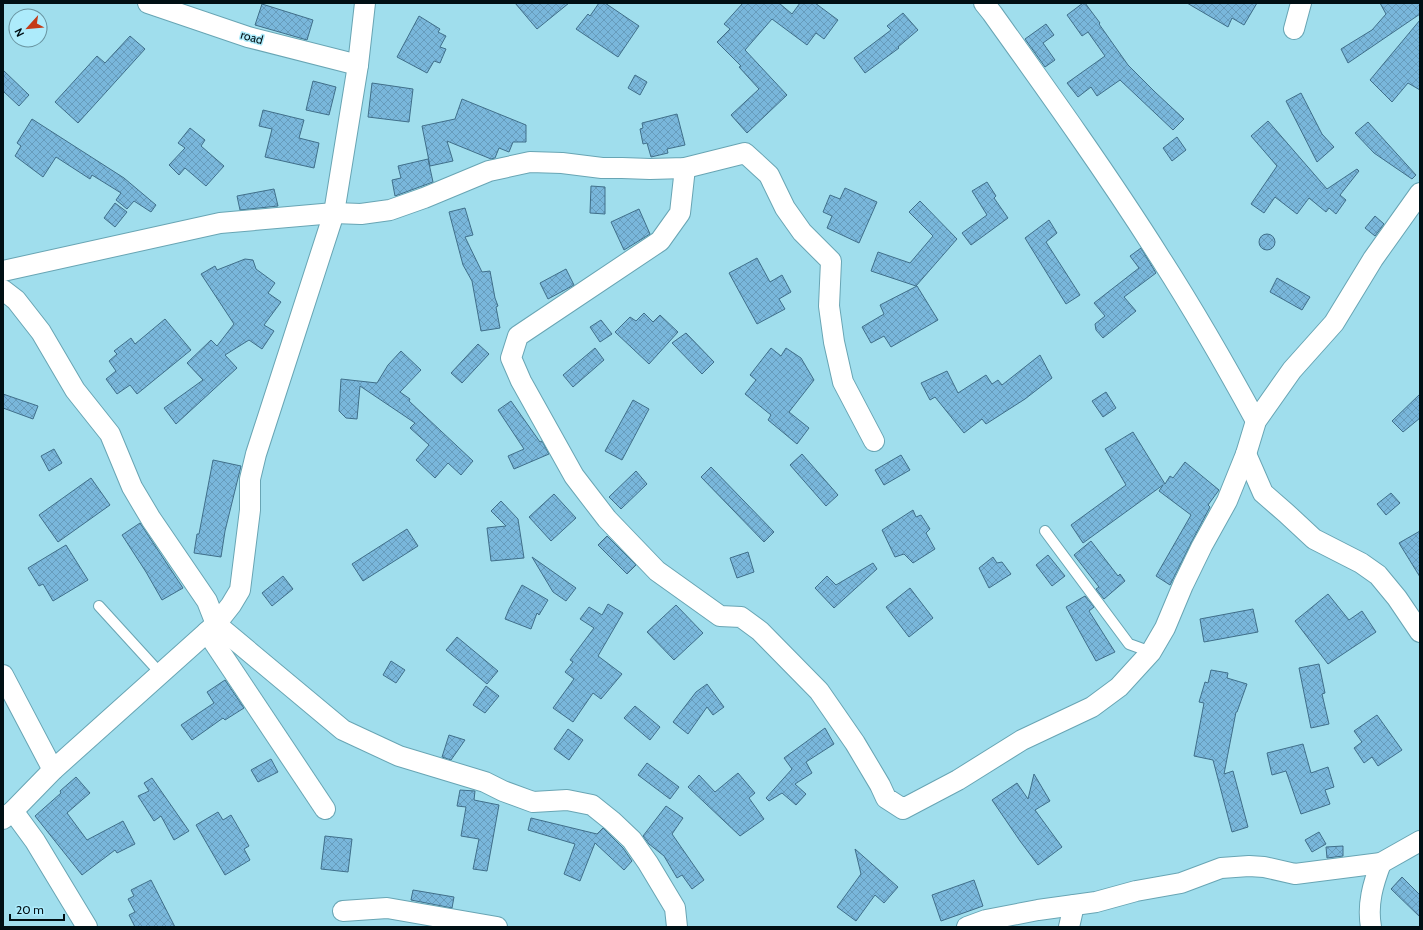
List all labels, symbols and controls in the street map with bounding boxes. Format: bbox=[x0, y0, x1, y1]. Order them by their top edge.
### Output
north arrow bbox=[8, 8, 48, 48]
text: N bbox=[11, 26, 27, 39]
street label: road bbox=[239, 27, 265, 47]
scale bar bbox=[10, 896, 64, 922]
text: 20 m bbox=[16, 902, 44, 917]

